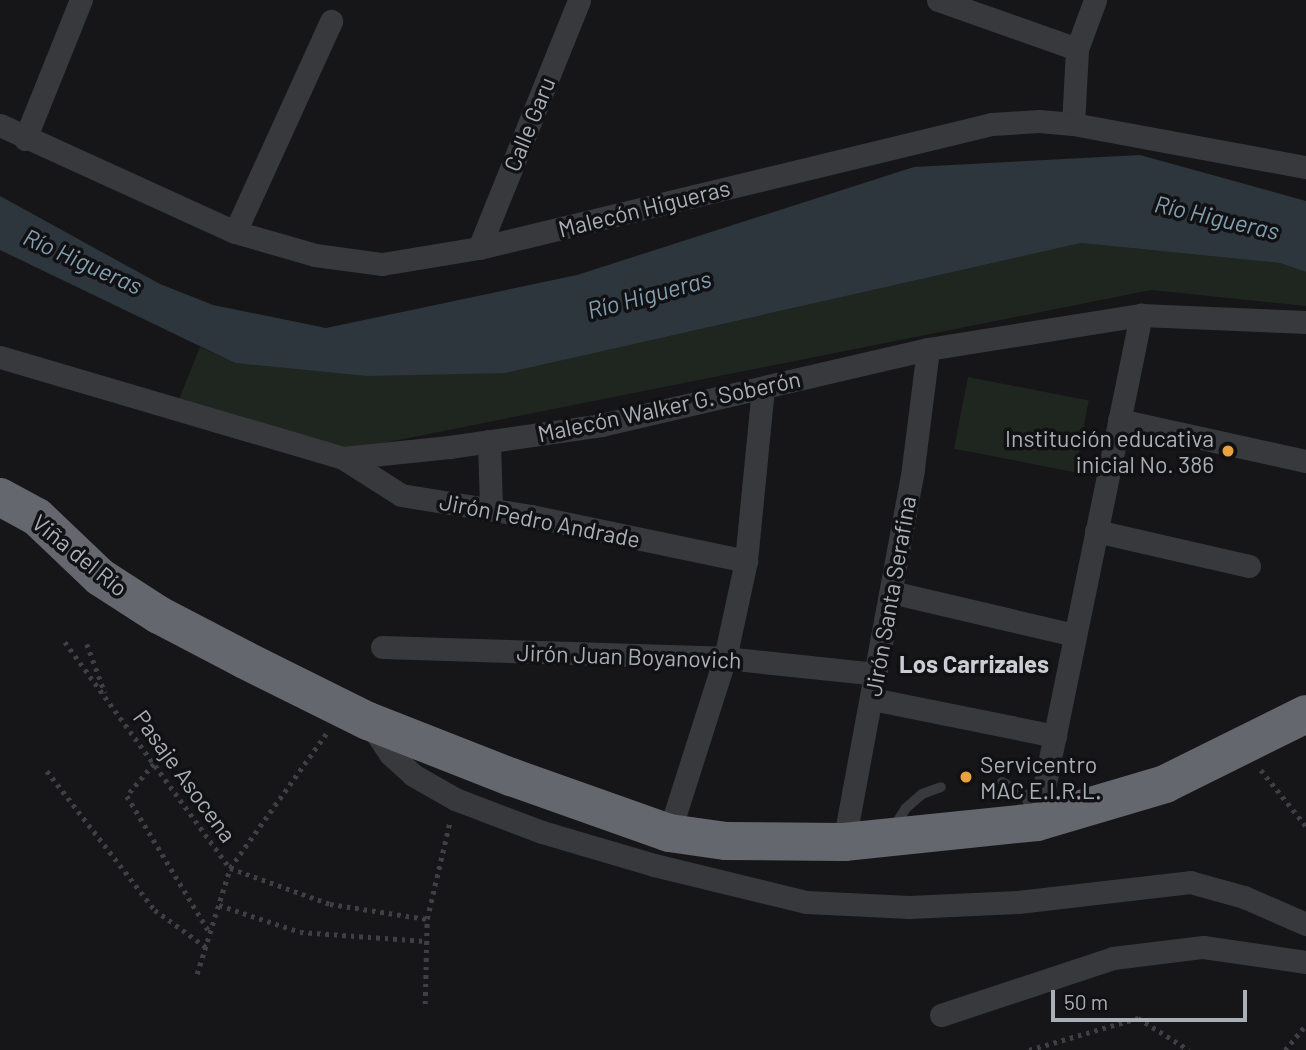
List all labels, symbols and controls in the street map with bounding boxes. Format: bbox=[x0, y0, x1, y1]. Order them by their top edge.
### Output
street label: Calle Garu bbox=[498, 73, 560, 175]
street label: Malecón Higueras bbox=[555, 173, 733, 243]
water label: Río Higueras bbox=[1152, 189, 1282, 245]
water label: Río Higueras bbox=[19, 222, 147, 300]
water label: Río Higueras bbox=[584, 264, 714, 324]
street label: Malecón Walker G. Soberón bbox=[535, 365, 803, 447]
place label: Institución educativa inicial No. 386 bbox=[1005, 424, 1214, 478]
marker: Institución educativa inicial No. 386 bbox=[1220, 443, 1236, 459]
street label: Jirón Pedro Andrade bbox=[437, 487, 643, 553]
street label: Jirón Santa Serafina bbox=[859, 494, 921, 698]
street label: Viña del Río bbox=[27, 508, 133, 602]
street label: Jirón Juan Boyanovich bbox=[516, 638, 742, 674]
district label: Los Carrizales bbox=[899, 650, 1049, 678]
street label: Pasaje Asocena bbox=[128, 705, 242, 847]
place label: Servicentro MAC E.I.R.L. bbox=[980, 750, 1101, 804]
marker: Servicentro MAC E.I.R.L. bbox=[958, 769, 974, 785]
scale bar bbox=[1054, 976, 1250, 1020]
text: 50 m bbox=[1064, 989, 1108, 1014]

